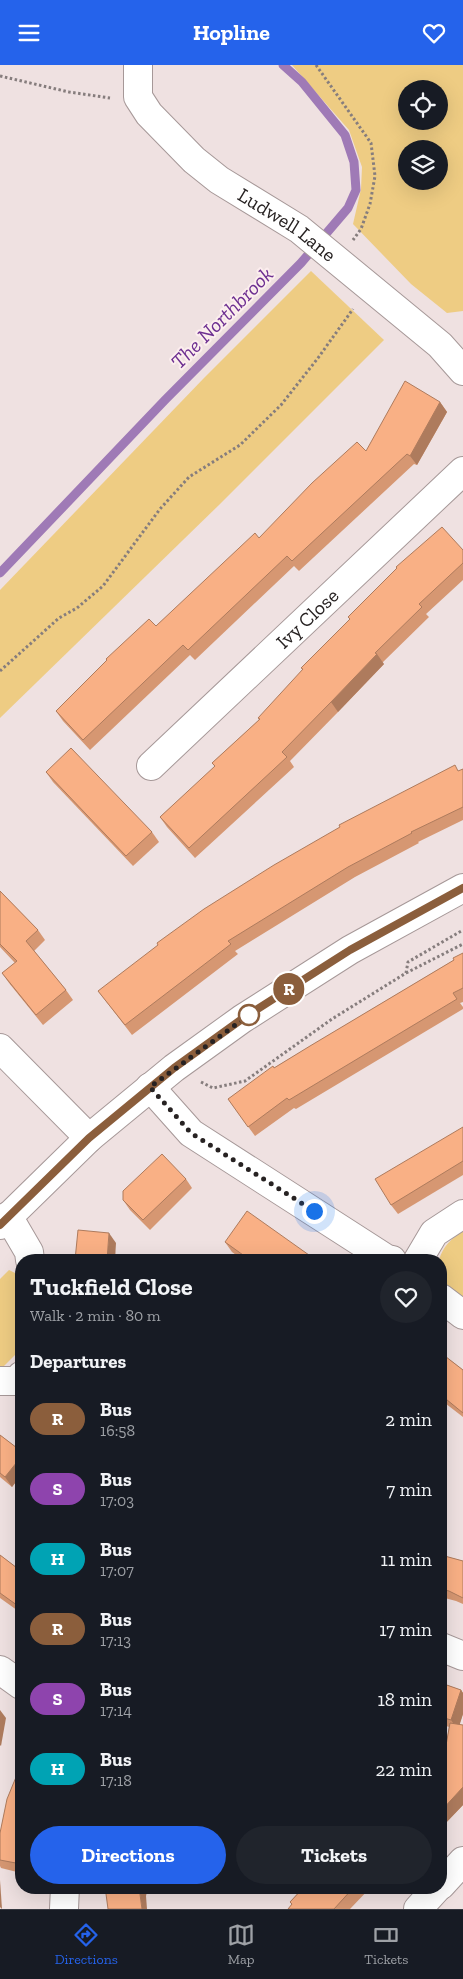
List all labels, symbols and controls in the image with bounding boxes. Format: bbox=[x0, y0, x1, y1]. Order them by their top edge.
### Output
icon: menu bbox=[15, 19, 43, 47]
text: Hopline bbox=[193, 19, 270, 46]
icon: heart bbox=[420, 19, 448, 47]
map controls bbox=[398, 80, 448, 190]
button: locate bbox=[398, 80, 448, 130]
button: layers bbox=[398, 140, 448, 190]
street label: Ludwell Lane bbox=[234, 183, 341, 267]
water label: The Northbrook bbox=[165, 261, 278, 374]
street label: Ivy Close bbox=[271, 583, 343, 653]
line badge: R bbox=[273, 973, 305, 1005]
text: R bbox=[283, 978, 295, 1000]
unlabelled marker bbox=[238, 1004, 260, 1026]
your location bbox=[302, 1199, 327, 1224]
button: heart bbox=[380, 1271, 432, 1323]
text: Tuckfield Close bbox=[30, 1272, 193, 1301]
text: Walk · 2 min · 80 m bbox=[30, 1306, 161, 1325]
text: Departures bbox=[30, 1350, 126, 1373]
text: Bus bbox=[100, 1398, 132, 1421]
text: R bbox=[52, 1408, 63, 1430]
text: 2 min bbox=[385, 1408, 432, 1431]
text: 16:58 bbox=[100, 1421, 135, 1440]
text: Bus bbox=[100, 1468, 132, 1491]
text: S bbox=[52, 1478, 63, 1500]
text: 7 min bbox=[386, 1478, 432, 1501]
text: 17:03 bbox=[100, 1491, 134, 1510]
text: Bus bbox=[100, 1538, 132, 1561]
text: H bbox=[51, 1548, 64, 1570]
text: 11 min bbox=[380, 1548, 432, 1571]
text: 17:07 bbox=[100, 1561, 134, 1580]
text: Bus bbox=[100, 1608, 132, 1631]
text: R bbox=[52, 1618, 63, 1640]
text: 17 min bbox=[379, 1618, 432, 1641]
text: 17:13 bbox=[100, 1631, 131, 1650]
text: Bus bbox=[100, 1678, 132, 1701]
text: S bbox=[52, 1688, 63, 1710]
text: 18 min bbox=[378, 1688, 432, 1711]
text: 17:14 bbox=[100, 1701, 132, 1720]
text: Bus bbox=[100, 1748, 132, 1771]
text: H bbox=[51, 1758, 64, 1780]
text: 22 min bbox=[376, 1758, 432, 1781]
text: 17:18 bbox=[100, 1771, 132, 1790]
button: Directions bbox=[30, 1826, 226, 1884]
button: Tickets bbox=[236, 1826, 432, 1884]
tab: Directions bbox=[55, 1921, 118, 1968]
tab: Map bbox=[227, 1921, 255, 1968]
tab: Tickets bbox=[364, 1921, 408, 1968]

